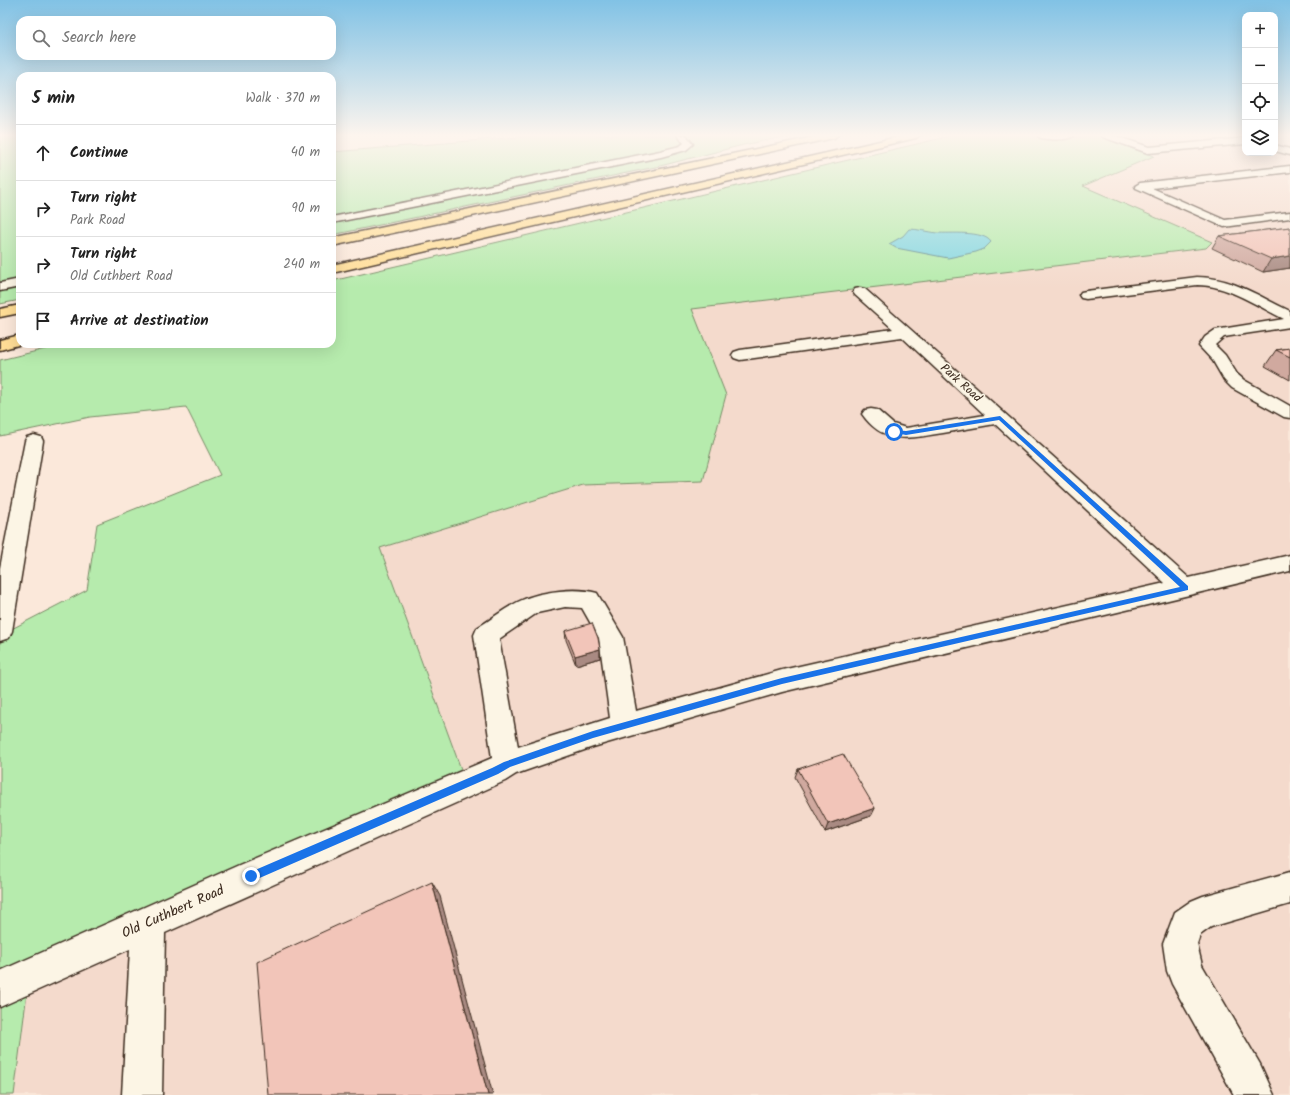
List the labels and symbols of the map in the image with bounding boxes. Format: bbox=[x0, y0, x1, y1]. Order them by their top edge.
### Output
street label: Park Road bbox=[936, 359, 987, 408]
route start bbox=[885, 423, 903, 441]
route end bbox=[242, 867, 260, 885]
street label: Old Cuthbert Road bbox=[118, 879, 229, 944]

